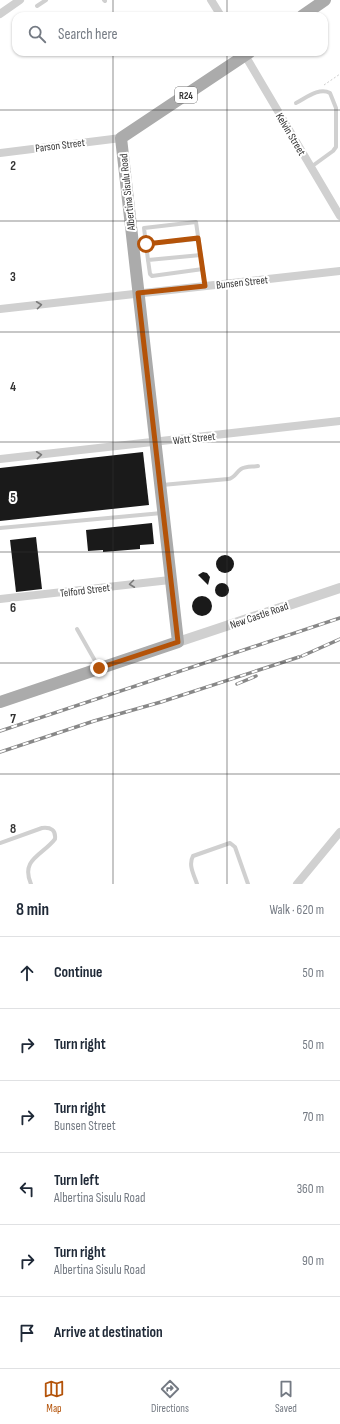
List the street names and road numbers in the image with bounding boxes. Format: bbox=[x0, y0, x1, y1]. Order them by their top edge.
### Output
road number: R24 bbox=[175, 87, 197, 103]
street label: Kelvin Street bbox=[273, 111, 309, 158]
street label: Parson Street bbox=[34, 136, 86, 155]
street label: Albertina Sisulu Road bbox=[117, 152, 138, 232]
street label: Bunsen Street bbox=[215, 273, 269, 292]
street label: Watt Street bbox=[172, 430, 217, 447]
street label: Telford Street bbox=[59, 581, 111, 600]
street label: New Castle Road bbox=[228, 599, 291, 632]

